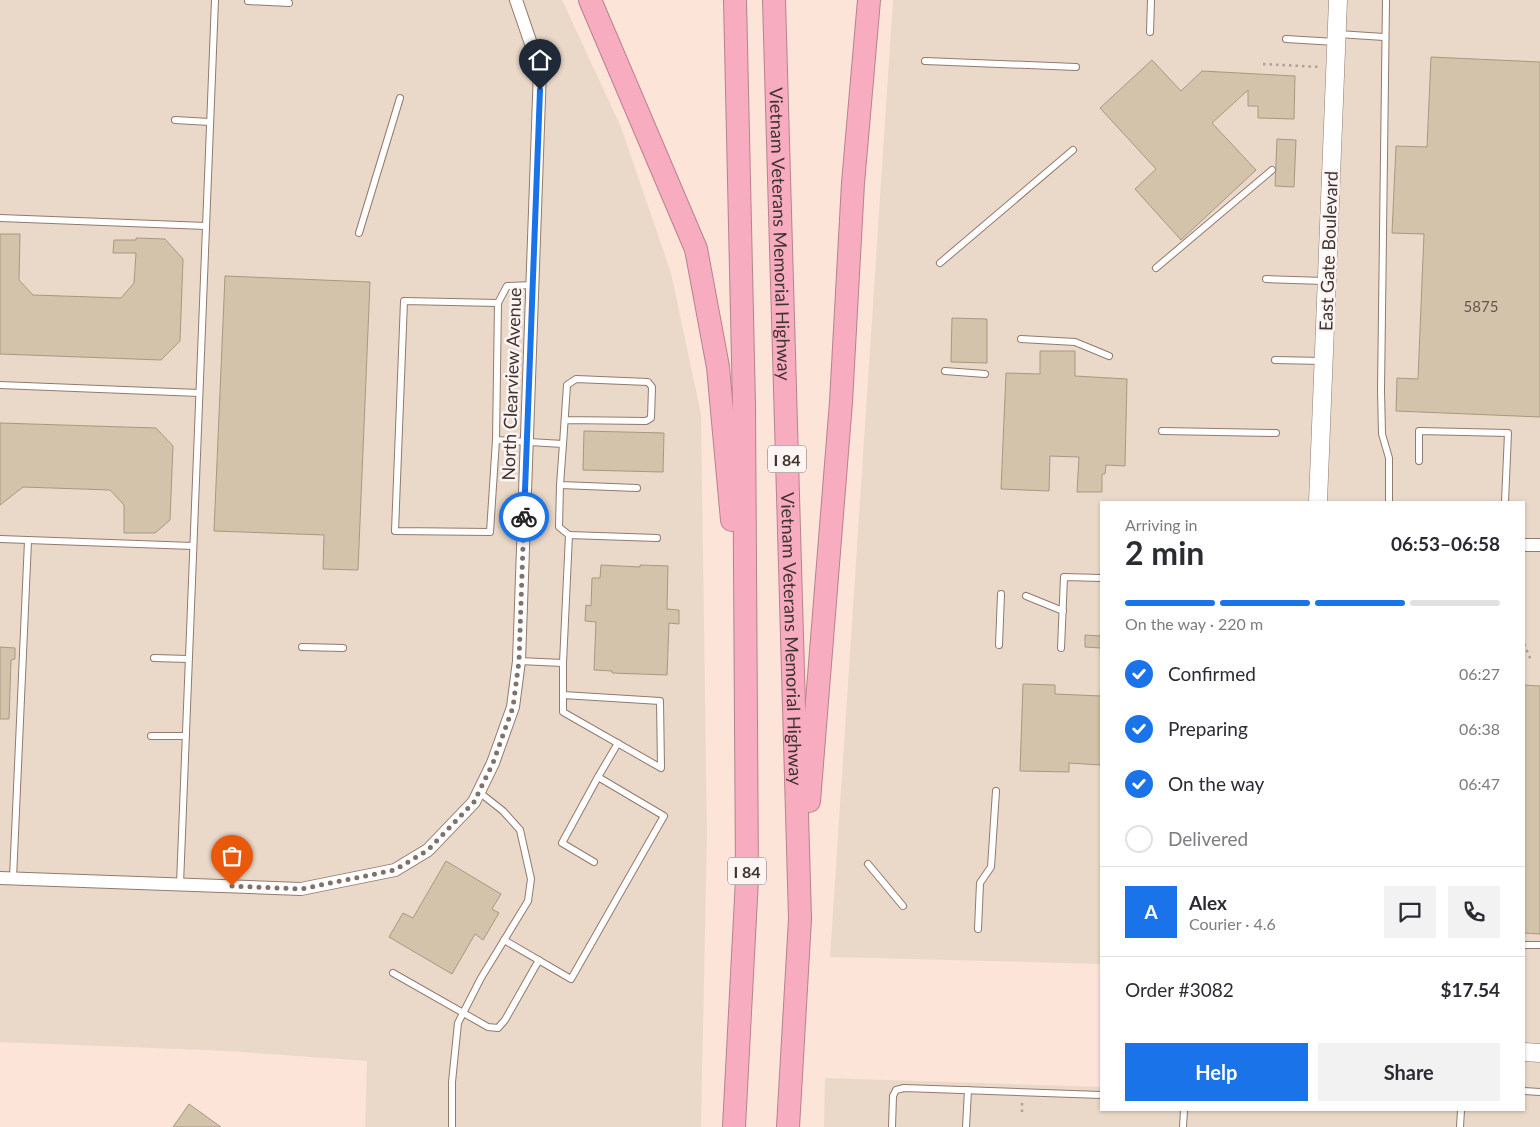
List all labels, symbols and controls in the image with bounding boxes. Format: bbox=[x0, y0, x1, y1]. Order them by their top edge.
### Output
pin bbox=[519, 39, 561, 90]
icon: home bbox=[526, 46, 554, 74]
street label: Vietnam Veterans Memorial Highway bbox=[765, 87, 796, 382]
street label: East Gate Boulevard bbox=[1314, 171, 1342, 331]
street label: North Clearview Avenue bbox=[497, 287, 525, 481]
house number: 5875 bbox=[1464, 297, 1498, 315]
road number: I 84 bbox=[768, 446, 806, 472]
courier bbox=[499, 492, 549, 542]
street label: Vietnam Veterans Memorial Highway bbox=[777, 492, 807, 786]
icon: bike bbox=[510, 503, 538, 531]
text: Arriving in bbox=[1125, 515, 1198, 534]
text: 06:53–06:58 bbox=[1391, 532, 1500, 555]
text: 2 min bbox=[1125, 533, 1204, 572]
text: On the way · 220 m bbox=[1125, 614, 1263, 633]
icon: check bbox=[1125, 660, 1153, 688]
text: Confirmed bbox=[1168, 662, 1256, 685]
text: 06:27 bbox=[1459, 664, 1500, 683]
icon: check bbox=[1125, 715, 1153, 743]
text: Preparing bbox=[1168, 717, 1248, 740]
text: 06:38 bbox=[1459, 719, 1500, 738]
icon: check bbox=[1125, 770, 1153, 798]
text: On the way bbox=[1168, 772, 1264, 795]
text: 06:47 bbox=[1459, 774, 1500, 793]
text: Delivered bbox=[1168, 827, 1248, 850]
pin bbox=[211, 835, 253, 886]
icon: bag bbox=[218, 842, 246, 870]
road number: I 84 bbox=[728, 858, 766, 884]
button: chat bbox=[1384, 886, 1436, 938]
button: phone bbox=[1448, 886, 1500, 938]
text: Alex bbox=[1189, 891, 1227, 914]
text: A bbox=[1144, 900, 1158, 923]
text: Courier · 4.6 bbox=[1189, 914, 1276, 933]
text: Order #3082 bbox=[1125, 978, 1234, 1001]
text: $17.54 bbox=[1440, 978, 1500, 1001]
button: Help bbox=[1125, 1043, 1308, 1101]
button: Share bbox=[1318, 1043, 1500, 1101]

